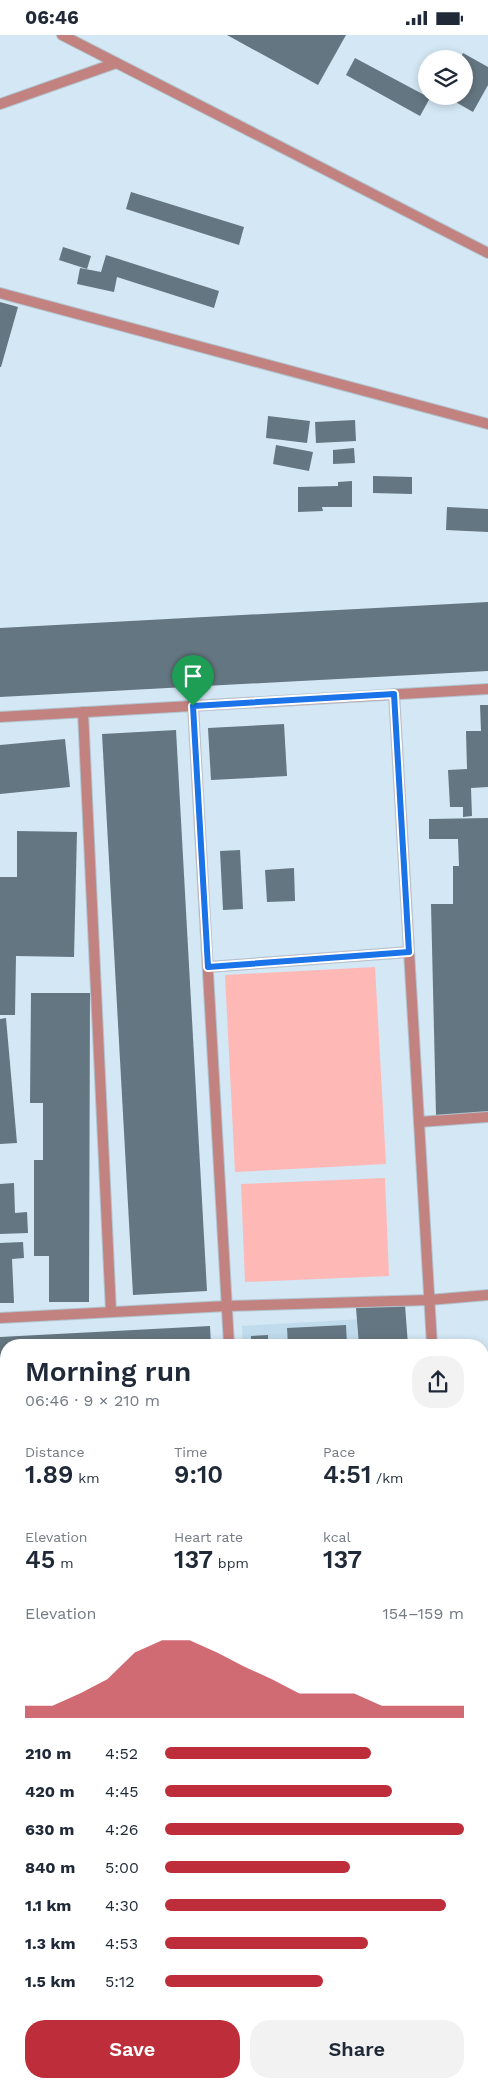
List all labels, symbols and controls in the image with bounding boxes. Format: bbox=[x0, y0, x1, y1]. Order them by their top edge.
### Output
text: 06:46 bbox=[25, 6, 79, 29]
map controls bbox=[418, 50, 473, 105]
button: layers bbox=[418, 50, 473, 105]
pin bbox=[172, 655, 214, 706]
icon: arrive bbox=[179, 662, 207, 690]
text: Morning run bbox=[25, 1355, 191, 1388]
button: share bbox=[412, 1356, 464, 1408]
text: 06:46 · 9 × 210 m bbox=[25, 1391, 160, 1410]
text: Distance bbox=[25, 1444, 85, 1460]
text: Time bbox=[174, 1444, 207, 1460]
text: Pace bbox=[323, 1444, 355, 1460]
text: 1.89 bbox=[25, 1460, 73, 1489]
text: 9:10 bbox=[174, 1460, 223, 1489]
text: 4:51 bbox=[323, 1460, 371, 1489]
text: km bbox=[73, 1470, 100, 1486]
text: /km bbox=[371, 1470, 403, 1486]
text: Elevation bbox=[25, 1529, 88, 1545]
text: Heart rate bbox=[174, 1529, 243, 1545]
text: kcal bbox=[323, 1529, 351, 1545]
text: 45 bbox=[25, 1545, 55, 1574]
text: 137 bbox=[174, 1545, 213, 1574]
text: 137 bbox=[323, 1545, 362, 1574]
text: m bbox=[55, 1555, 74, 1571]
text: bpm bbox=[213, 1555, 249, 1571]
text: Elevation bbox=[25, 1604, 96, 1623]
text: 154–159 m bbox=[383, 1604, 464, 1623]
text: 210 m bbox=[25, 1744, 71, 1763]
text: 4:52 bbox=[105, 1744, 138, 1763]
text: 420 m bbox=[25, 1782, 75, 1801]
text: 4:45 bbox=[105, 1782, 139, 1801]
text: 630 m bbox=[25, 1820, 74, 1839]
text: 4:26 bbox=[105, 1820, 139, 1839]
text: 840 m bbox=[25, 1858, 75, 1877]
text: 5:00 bbox=[105, 1858, 139, 1877]
text: 1.1 km bbox=[25, 1896, 71, 1915]
text: 4:30 bbox=[105, 1896, 139, 1915]
text: 1.3 km bbox=[25, 1934, 76, 1953]
text: 4:53 bbox=[105, 1934, 138, 1953]
text: 1.5 km bbox=[25, 1972, 75, 1991]
text: 5:12 bbox=[105, 1972, 135, 1991]
button: Save bbox=[25, 2020, 240, 2078]
button: Share bbox=[250, 2020, 464, 2078]

